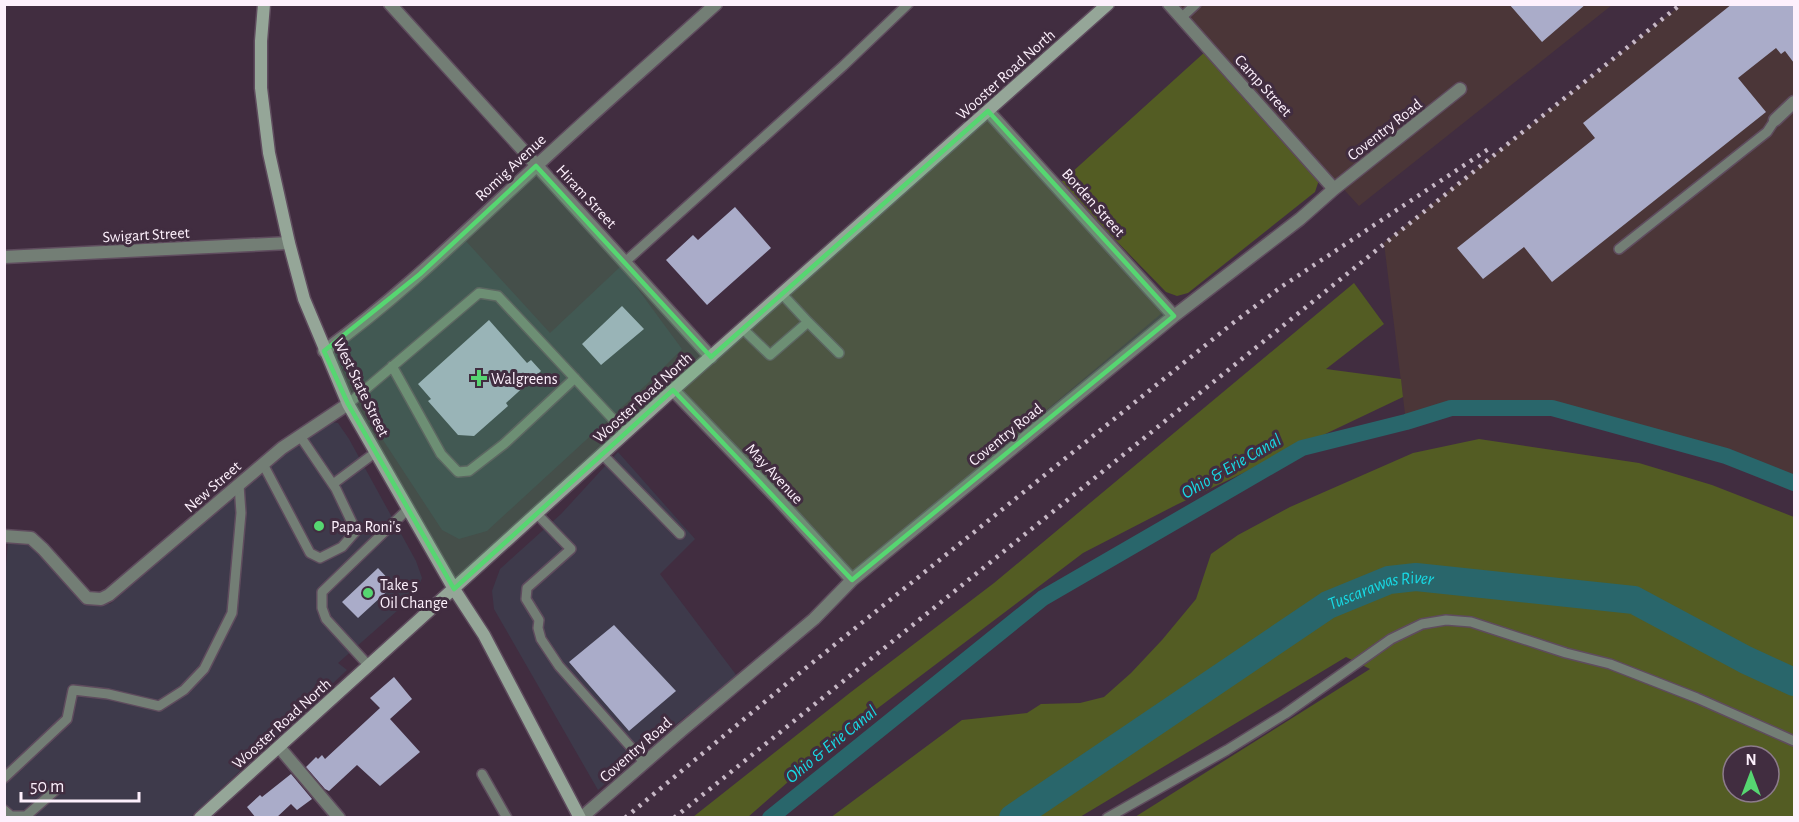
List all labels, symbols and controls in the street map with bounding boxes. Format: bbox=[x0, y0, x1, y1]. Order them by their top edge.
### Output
street label: Wooster Road North bbox=[953, 26, 1058, 123]
street label: Camp Street bbox=[1232, 52, 1295, 120]
street label: Coventry Road bbox=[1344, 96, 1425, 164]
street label: Romig Avenue bbox=[472, 131, 549, 204]
street label: Hiram Street bbox=[553, 162, 619, 231]
street label: Borden Street bbox=[1059, 166, 1128, 240]
street label: Swigart Street bbox=[102, 225, 190, 245]
street label: West State Street bbox=[330, 336, 392, 439]
street label: Wooster Road North bbox=[590, 349, 695, 446]
marker: Walgreens bbox=[472, 371, 486, 385]
place label: Walgreens bbox=[491, 371, 558, 387]
street label: Coventry Road bbox=[966, 400, 1046, 470]
water label: Ohio & Erie Canal bbox=[1178, 431, 1285, 503]
street label: May Avenue bbox=[742, 441, 806, 508]
street label: New Street bbox=[181, 458, 244, 515]
marker: Papa Roni's bbox=[312, 519, 326, 533]
place label: Papa Roni's bbox=[331, 519, 401, 535]
water label: Tuscarawas River bbox=[1326, 569, 1436, 614]
place label: Take 5 Oil Change bbox=[380, 577, 448, 611]
marker: Take 5 Oil Change bbox=[361, 586, 375, 600]
street label: Wooster Road North bbox=[229, 675, 334, 772]
water label: Ohio & Erie Canal bbox=[782, 703, 881, 787]
street label: Coventry Road bbox=[597, 714, 675, 786]
north arrow bbox=[1721, 744, 1781, 804]
text: N bbox=[1745, 752, 1757, 768]
scale bar bbox=[21, 765, 140, 803]
text: 50 m bbox=[30, 778, 64, 796]

